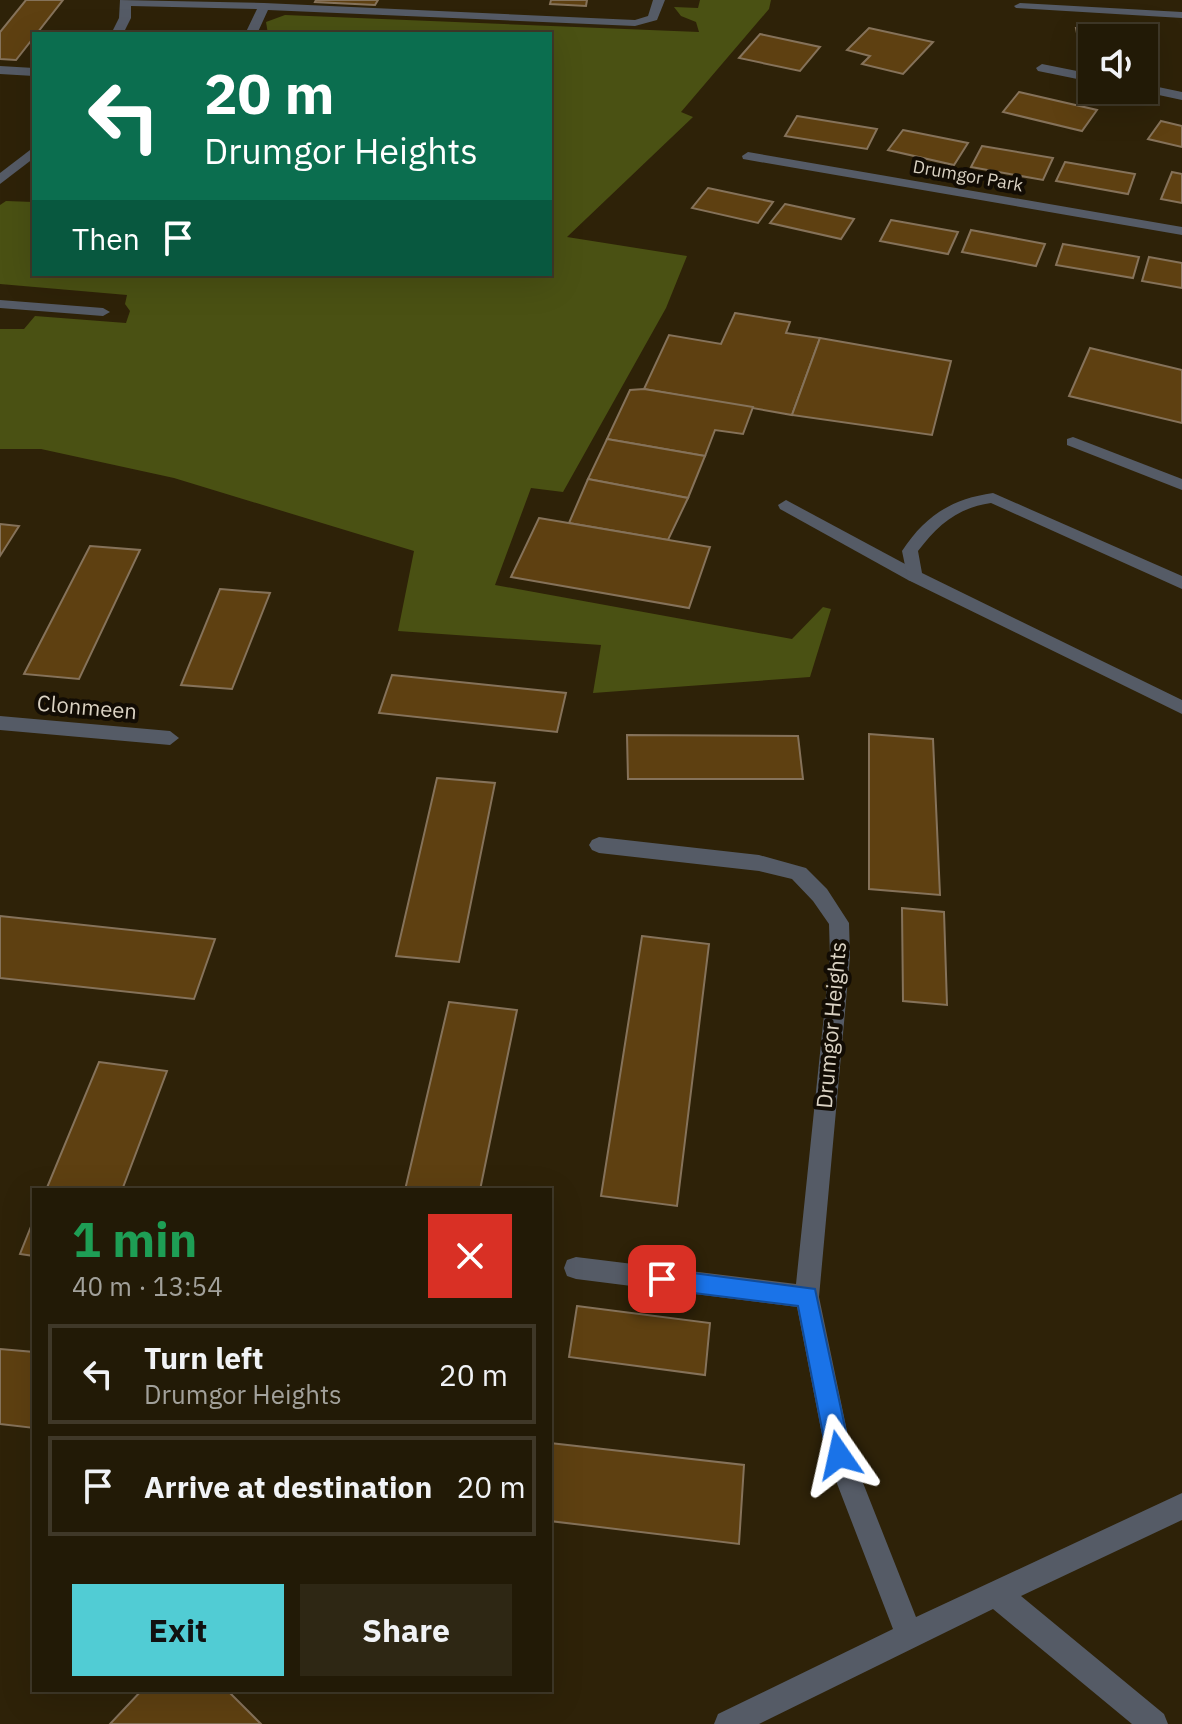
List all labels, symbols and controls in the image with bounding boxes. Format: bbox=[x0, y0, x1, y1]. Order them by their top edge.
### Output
map controls bbox=[1078, 24, 1158, 104]
button: sound bbox=[1078, 24, 1158, 104]
text: 20 m bbox=[204, 57, 334, 129]
icon: left bbox=[72, 64, 176, 168]
text: Drumgor Heights bbox=[204, 127, 478, 174]
street label: Drumgor Park bbox=[911, 155, 1025, 197]
icon: arrive bbox=[156, 216, 200, 260]
text: Then bbox=[72, 219, 140, 258]
street label: Clonmeen bbox=[36, 688, 138, 725]
street label: Drumgor Heights bbox=[809, 940, 852, 1110]
text: 1 min bbox=[72, 1208, 197, 1270]
button: close bbox=[428, 1214, 512, 1298]
pin bbox=[628, 1245, 696, 1313]
icon: arrive bbox=[640, 1257, 684, 1301]
text: 40 m · 13:54 bbox=[72, 1269, 223, 1303]
text: Turn left bbox=[144, 1338, 263, 1377]
icon: left bbox=[76, 1352, 120, 1396]
text: 20 m bbox=[439, 1355, 508, 1394]
text: Drumgor Heights bbox=[144, 1377, 342, 1411]
position arrow bbox=[797, 1413, 881, 1497]
icon: arrive bbox=[76, 1464, 120, 1508]
text: Arrive at destination bbox=[144, 1467, 432, 1506]
text: 20 m bbox=[456, 1467, 526, 1506]
button: Exit bbox=[72, 1584, 284, 1676]
button: Share bbox=[300, 1584, 512, 1676]

